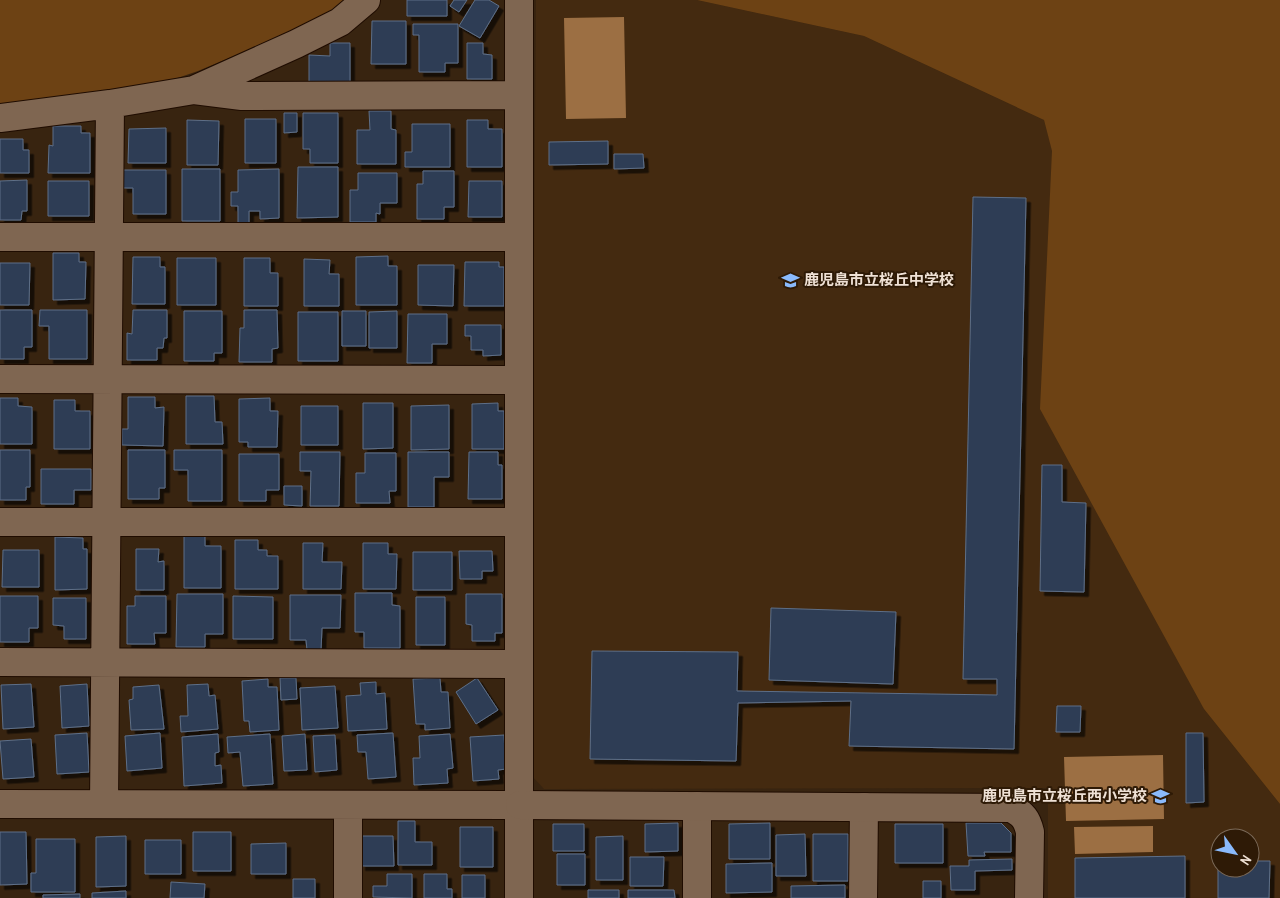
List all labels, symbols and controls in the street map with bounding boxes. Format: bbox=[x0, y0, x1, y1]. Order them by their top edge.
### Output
place label: 鹿児島市立桜丘中学校 bbox=[804, 269, 954, 290]
school or university icon: 鹿児島市立桜丘中学校 bbox=[780, 270, 800, 290]
place label: 鹿児島市立桜丘西小学校 bbox=[982, 785, 1147, 806]
school or university icon: 鹿児島市立桜丘西小学校 bbox=[1151, 786, 1171, 806]
north arrow bbox=[1210, 828, 1260, 878]
text: N bbox=[1236, 852, 1256, 868]

